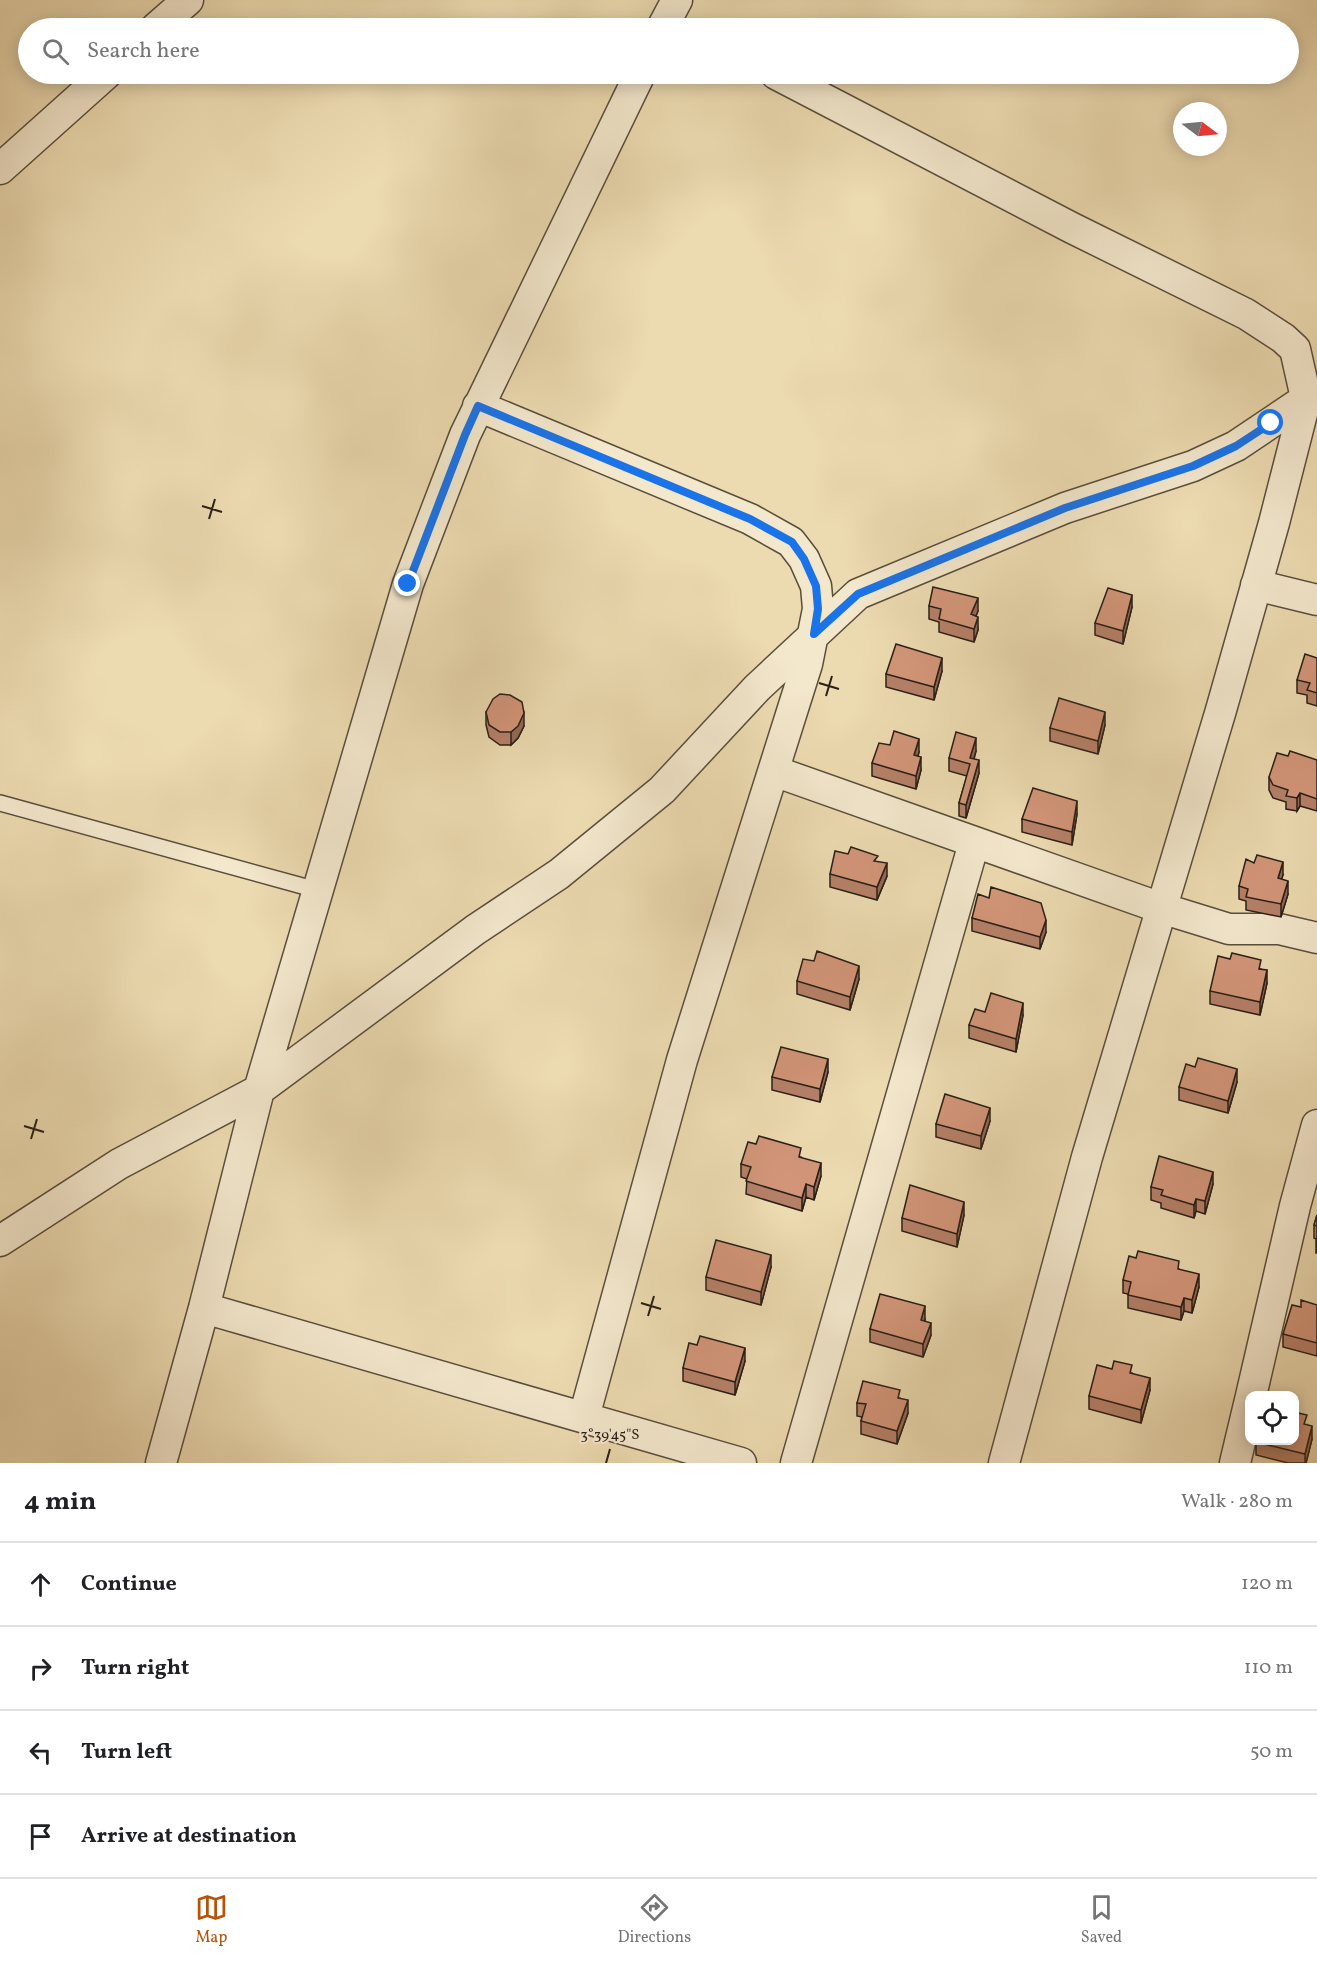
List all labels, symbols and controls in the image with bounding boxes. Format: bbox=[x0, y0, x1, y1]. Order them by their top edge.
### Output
search box bbox=[18, 18, 1299, 84]
icon: search bbox=[39, 35, 72, 68]
text: Search here bbox=[87, 36, 200, 67]
north arrow bbox=[1173, 102, 1227, 156]
route start bbox=[1257, 409, 1283, 435]
route end bbox=[394, 570, 420, 596]
map controls bbox=[1245, 1391, 1299, 1445]
button: locate bbox=[1245, 1391, 1299, 1445]
text: 3°39'45"S bbox=[580, 1425, 640, 1446]
text: 4 min bbox=[24, 1484, 96, 1520]
text: Walk · 280 m bbox=[1181, 1488, 1293, 1516]
icon: ahead bbox=[24, 1568, 57, 1601]
text: Continue bbox=[81, 1569, 177, 1600]
text: 120 m bbox=[1241, 1570, 1293, 1598]
icon: right bbox=[24, 1652, 57, 1685]
text: Turn right bbox=[81, 1653, 189, 1684]
text: 110 m bbox=[1244, 1654, 1293, 1682]
icon: left bbox=[24, 1736, 57, 1769]
text: Turn left bbox=[81, 1737, 172, 1768]
text: 50 m bbox=[1250, 1738, 1293, 1766]
icon: arrive bbox=[24, 1820, 57, 1853]
text: Arrive at destination bbox=[81, 1821, 297, 1852]
tab: Map bbox=[195, 1891, 228, 1949]
tab: Directions bbox=[618, 1891, 691, 1949]
tab: Saved bbox=[1081, 1891, 1122, 1949]

